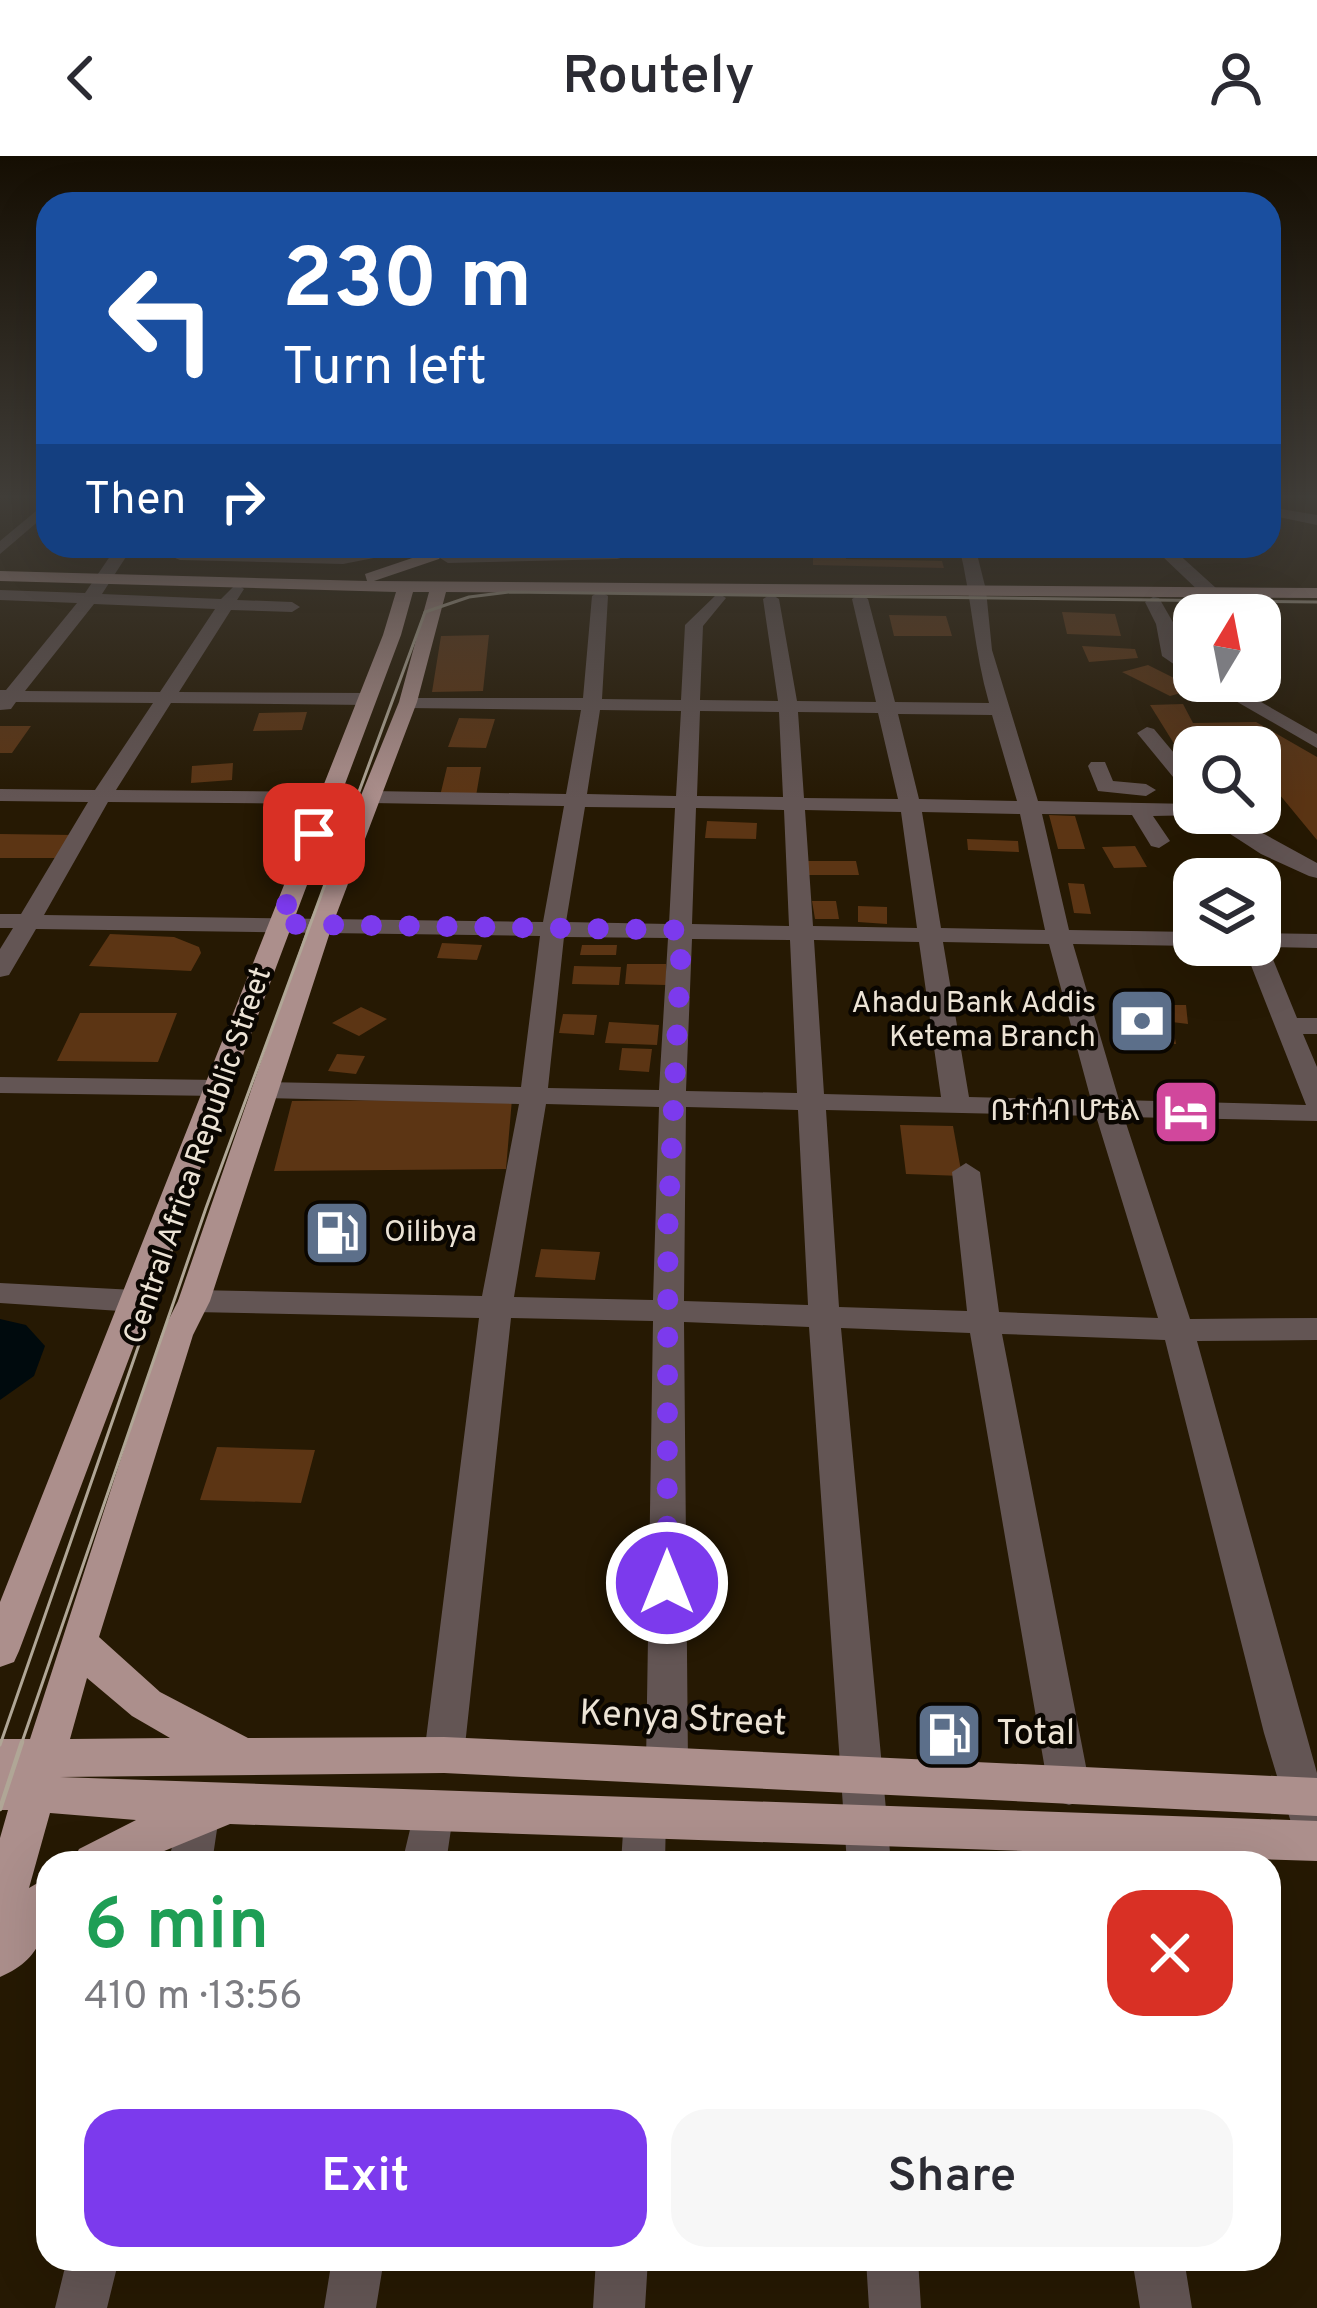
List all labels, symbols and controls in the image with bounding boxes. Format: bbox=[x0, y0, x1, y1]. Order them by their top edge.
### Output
text: Routely bbox=[562, 44, 755, 113]
icon: back bbox=[48, 45, 114, 111]
icon: person bbox=[1203, 45, 1269, 111]
text: 230 m bbox=[282, 231, 532, 337]
icon: left bbox=[84, 240, 240, 396]
text: Turn left bbox=[282, 335, 487, 404]
icon: right bbox=[210, 468, 276, 534]
text: Then bbox=[84, 473, 186, 530]
north arrow bbox=[1173, 594, 1281, 702]
map controls bbox=[1173, 594, 1281, 966]
button: search bbox=[1173, 726, 1281, 834]
pin bbox=[263, 783, 365, 885]
icon: arrive bbox=[281, 801, 347, 867]
button: layers bbox=[1173, 858, 1281, 966]
street label: Central Africa Republic Street bbox=[117, 963, 281, 1349]
place label: Ahadu Bank Addis Ketema Branch bbox=[851, 986, 1096, 1057]
bank icon: Ahadu Bank Addis Ketema Branch bbox=[1107, 986, 1177, 1056]
hotel icon: ቤተሰብ ሆቴል bbox=[1151, 1077, 1221, 1147]
place label: ቤተሰብ ሆቴል bbox=[990, 1094, 1140, 1131]
fuel station icon: Oilibya bbox=[302, 1198, 372, 1268]
place label: Oilibya bbox=[384, 1215, 477, 1252]
position arrow bbox=[604, 1520, 730, 1646]
street label: Kenya Street bbox=[578, 1692, 788, 1748]
fuel station icon: Total bbox=[914, 1700, 984, 1770]
place label: Total bbox=[996, 1712, 1075, 1758]
text: 6 min bbox=[84, 1883, 269, 1975]
button: close bbox=[1107, 1890, 1233, 2016]
text: 410 m · 13:56 bbox=[84, 1974, 303, 2023]
button: Exit bbox=[84, 2109, 647, 2247]
button: Share bbox=[671, 2109, 1233, 2247]

